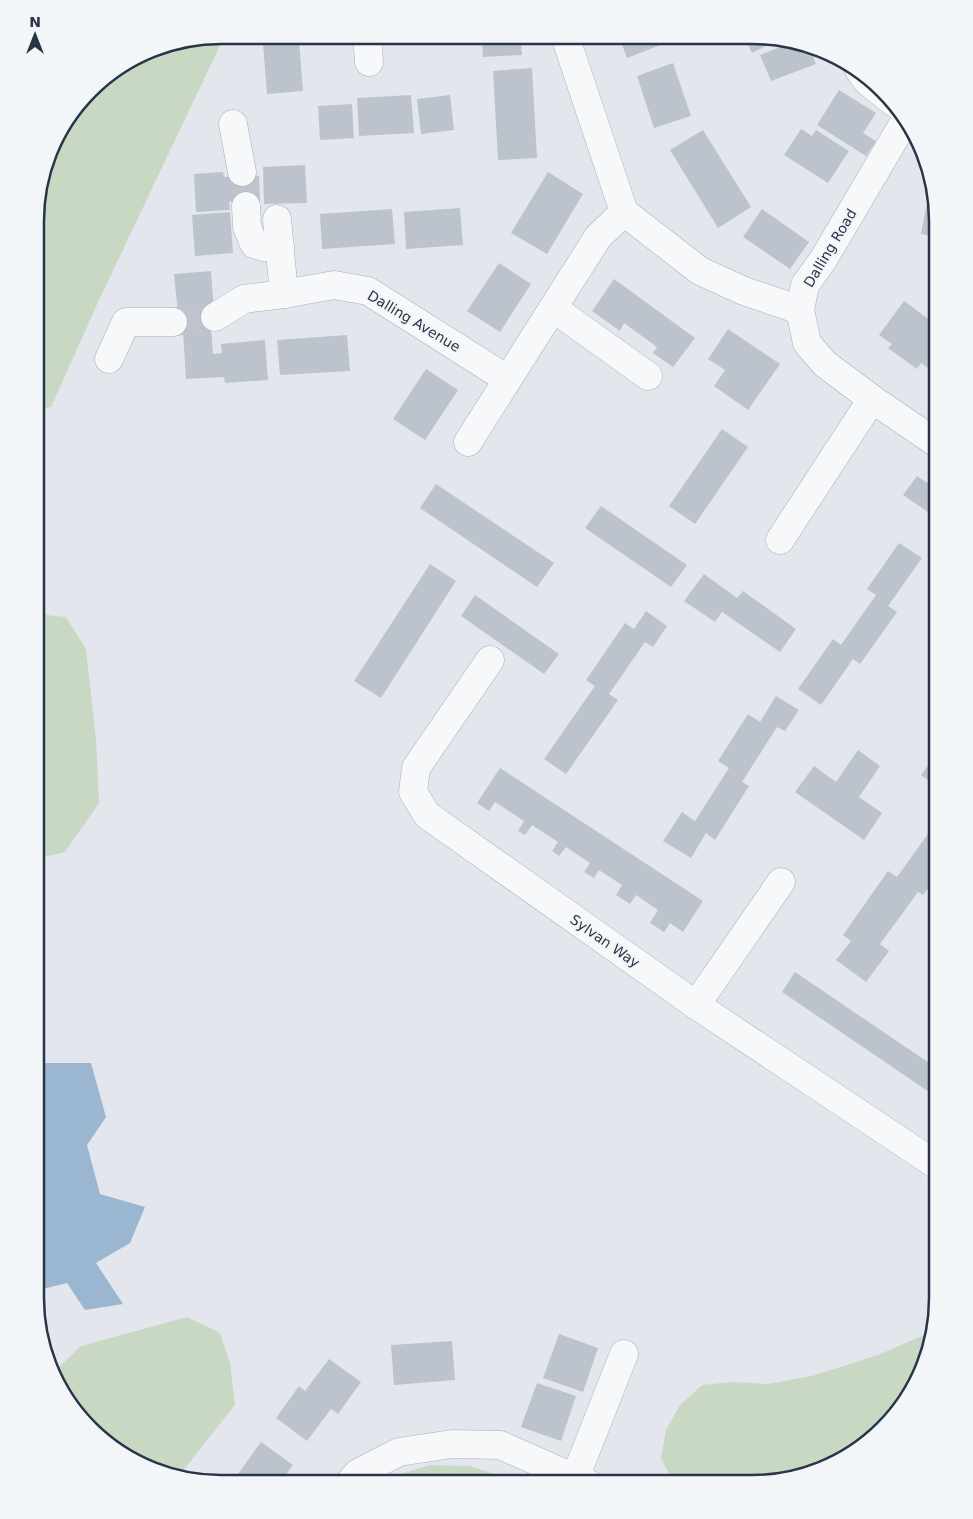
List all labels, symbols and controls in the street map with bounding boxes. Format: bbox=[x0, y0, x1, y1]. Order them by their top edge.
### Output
north arrow bbox=[10, 10, 60, 60]
text: N bbox=[29, 14, 41, 30]
street label: Dalling Road bbox=[800, 206, 860, 290]
street label: Dalling Avenue bbox=[365, 287, 463, 355]
street label: Sylvan Way bbox=[567, 911, 643, 971]

